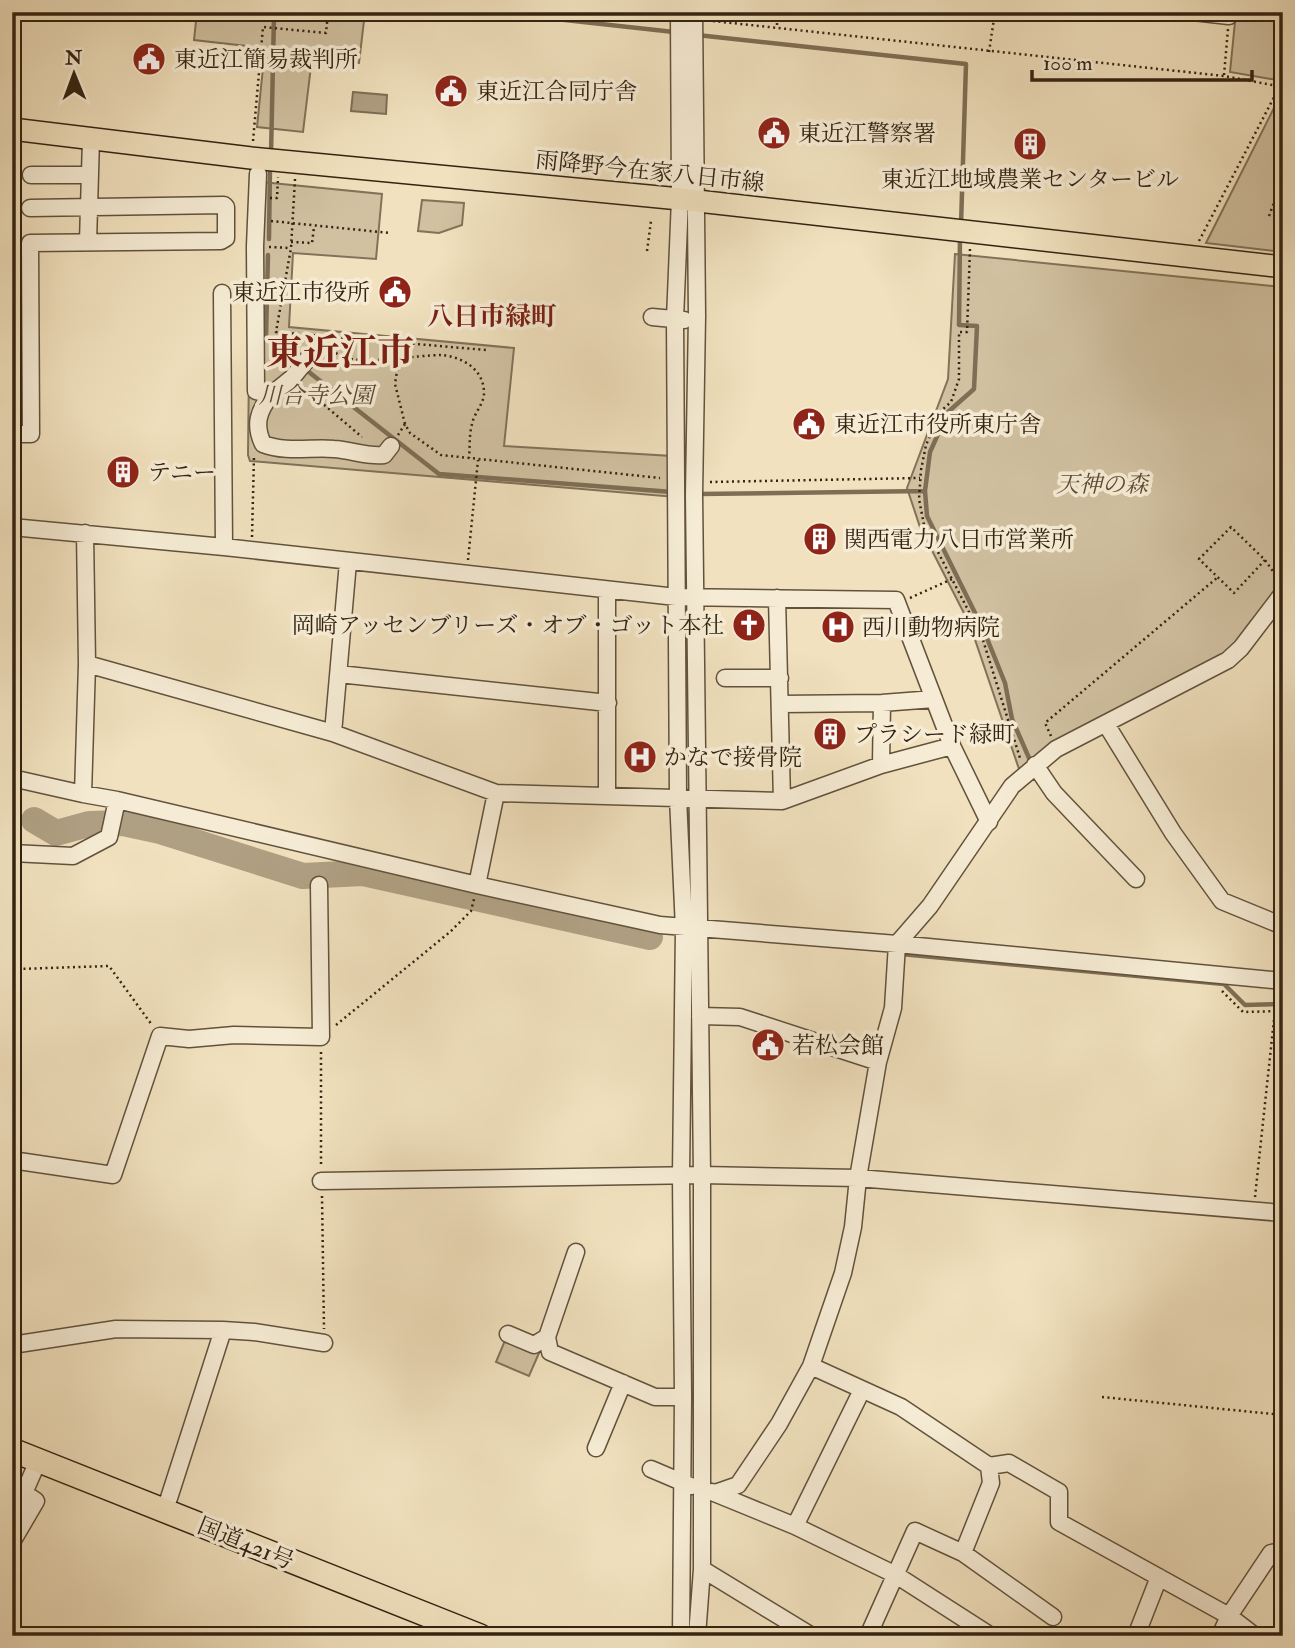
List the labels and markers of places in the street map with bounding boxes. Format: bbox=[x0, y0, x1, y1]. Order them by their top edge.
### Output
public building icon: 東近江簡易裁判所 bbox=[130, 40, 168, 78]
place label: 東近江簡易裁判所 bbox=[174, 45, 358, 74]
public building icon: 東近江合同庁舎 bbox=[432, 72, 470, 110]
place label: 東近江合同庁舎 bbox=[476, 77, 637, 106]
public building icon: 東近江警察署 bbox=[755, 114, 793, 152]
place label: 東近江警察署 bbox=[798, 119, 936, 148]
building icon: 東近江地域農業センタービル bbox=[1011, 125, 1049, 163]
place label: 東近江地域農業センタービル bbox=[881, 165, 1179, 194]
public building icon: 東近江市役所 bbox=[376, 273, 414, 311]
place label: 東近江市役所 bbox=[232, 278, 370, 307]
public building icon: 東近江市役所東庁舎 bbox=[790, 405, 828, 443]
place label: 東近江市役所東庁舎 bbox=[834, 410, 1041, 439]
building icon: テニー bbox=[104, 453, 142, 491]
place label: テニー bbox=[148, 458, 216, 487]
building icon: 関西電力八日市営業所 bbox=[801, 520, 839, 558]
place label: 関西電力八日市営業所 bbox=[844, 525, 1074, 554]
church icon: 岡崎アッセンブリーズ・オブ・ゴット本社 bbox=[730, 606, 768, 644]
hospital icon: 西川動物病院 bbox=[819, 608, 857, 646]
place label: 岡崎アッセンブリーズ・オブ・ゴット本社 bbox=[292, 611, 724, 640]
place label: 西川動物病院 bbox=[862, 613, 1000, 642]
building icon: プラシード緑町 bbox=[811, 715, 849, 753]
place label: プラシード緑町 bbox=[854, 720, 1015, 749]
hospital icon: かなで接骨院 bbox=[621, 738, 659, 776]
place label: かなで接骨院 bbox=[664, 743, 802, 772]
public building icon: 若松会館 bbox=[749, 1026, 787, 1064]
place label: 若松会館 bbox=[792, 1031, 884, 1060]

